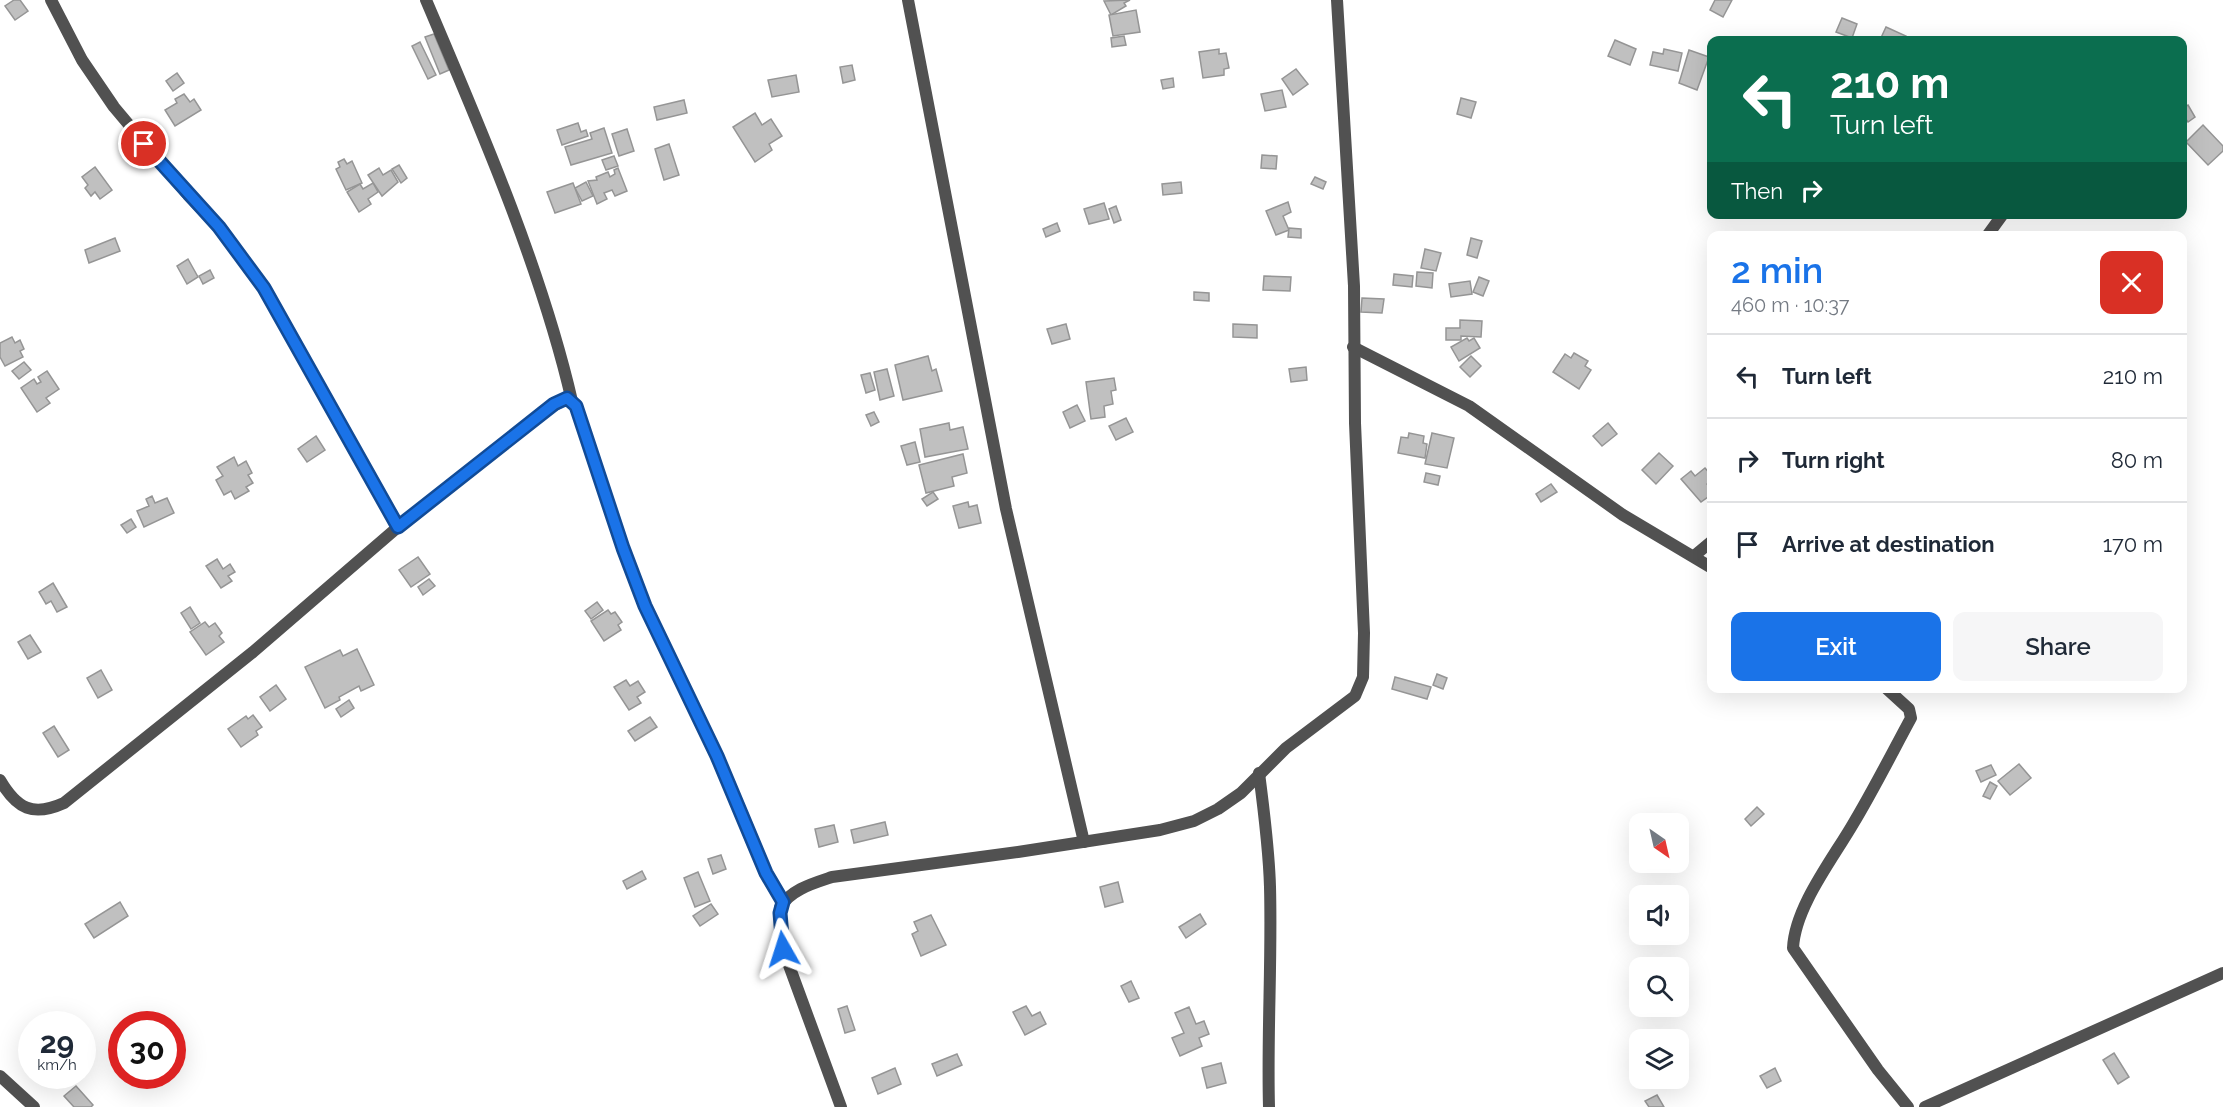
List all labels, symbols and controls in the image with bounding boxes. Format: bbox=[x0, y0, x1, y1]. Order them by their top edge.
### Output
text: 210 m bbox=[1830, 59, 1949, 108]
icon: left bbox=[1731, 60, 1809, 138]
text: Turn left bbox=[1830, 109, 1933, 140]
pin bbox=[118, 118, 169, 169]
icon: arrive bbox=[127, 127, 160, 160]
icon: right bbox=[1795, 174, 1828, 207]
text: Then bbox=[1731, 178, 1783, 204]
text: 2 min bbox=[1731, 249, 1823, 291]
button: close bbox=[2100, 251, 2163, 314]
text: 460 m · 10:37 bbox=[1731, 293, 1850, 317]
icon: left bbox=[1731, 360, 1764, 393]
text: Turn left bbox=[1782, 363, 1872, 389]
text: 210 m bbox=[2103, 363, 2163, 389]
icon: right bbox=[1731, 444, 1764, 477]
text: Turn right bbox=[1782, 447, 1885, 473]
text: 80 m bbox=[2111, 447, 2163, 473]
icon: arrive bbox=[1731, 528, 1764, 561]
text: Arrive at destination bbox=[1782, 531, 1995, 557]
text: 170 m bbox=[2103, 531, 2163, 557]
button: Exit bbox=[1731, 612, 1941, 681]
button: Share bbox=[1953, 612, 2163, 681]
north arrow bbox=[1629, 813, 1689, 873]
map controls bbox=[1629, 813, 1689, 1089]
button: sound bbox=[1629, 885, 1689, 945]
position arrow bbox=[751, 917, 815, 981]
button: search bbox=[1629, 957, 1689, 1017]
speed limit sign: 30 bbox=[108, 1011, 186, 1089]
text: 29 bbox=[40, 1025, 74, 1060]
button: layers bbox=[1629, 1029, 1689, 1089]
text: km/h bbox=[37, 1056, 77, 1074]

